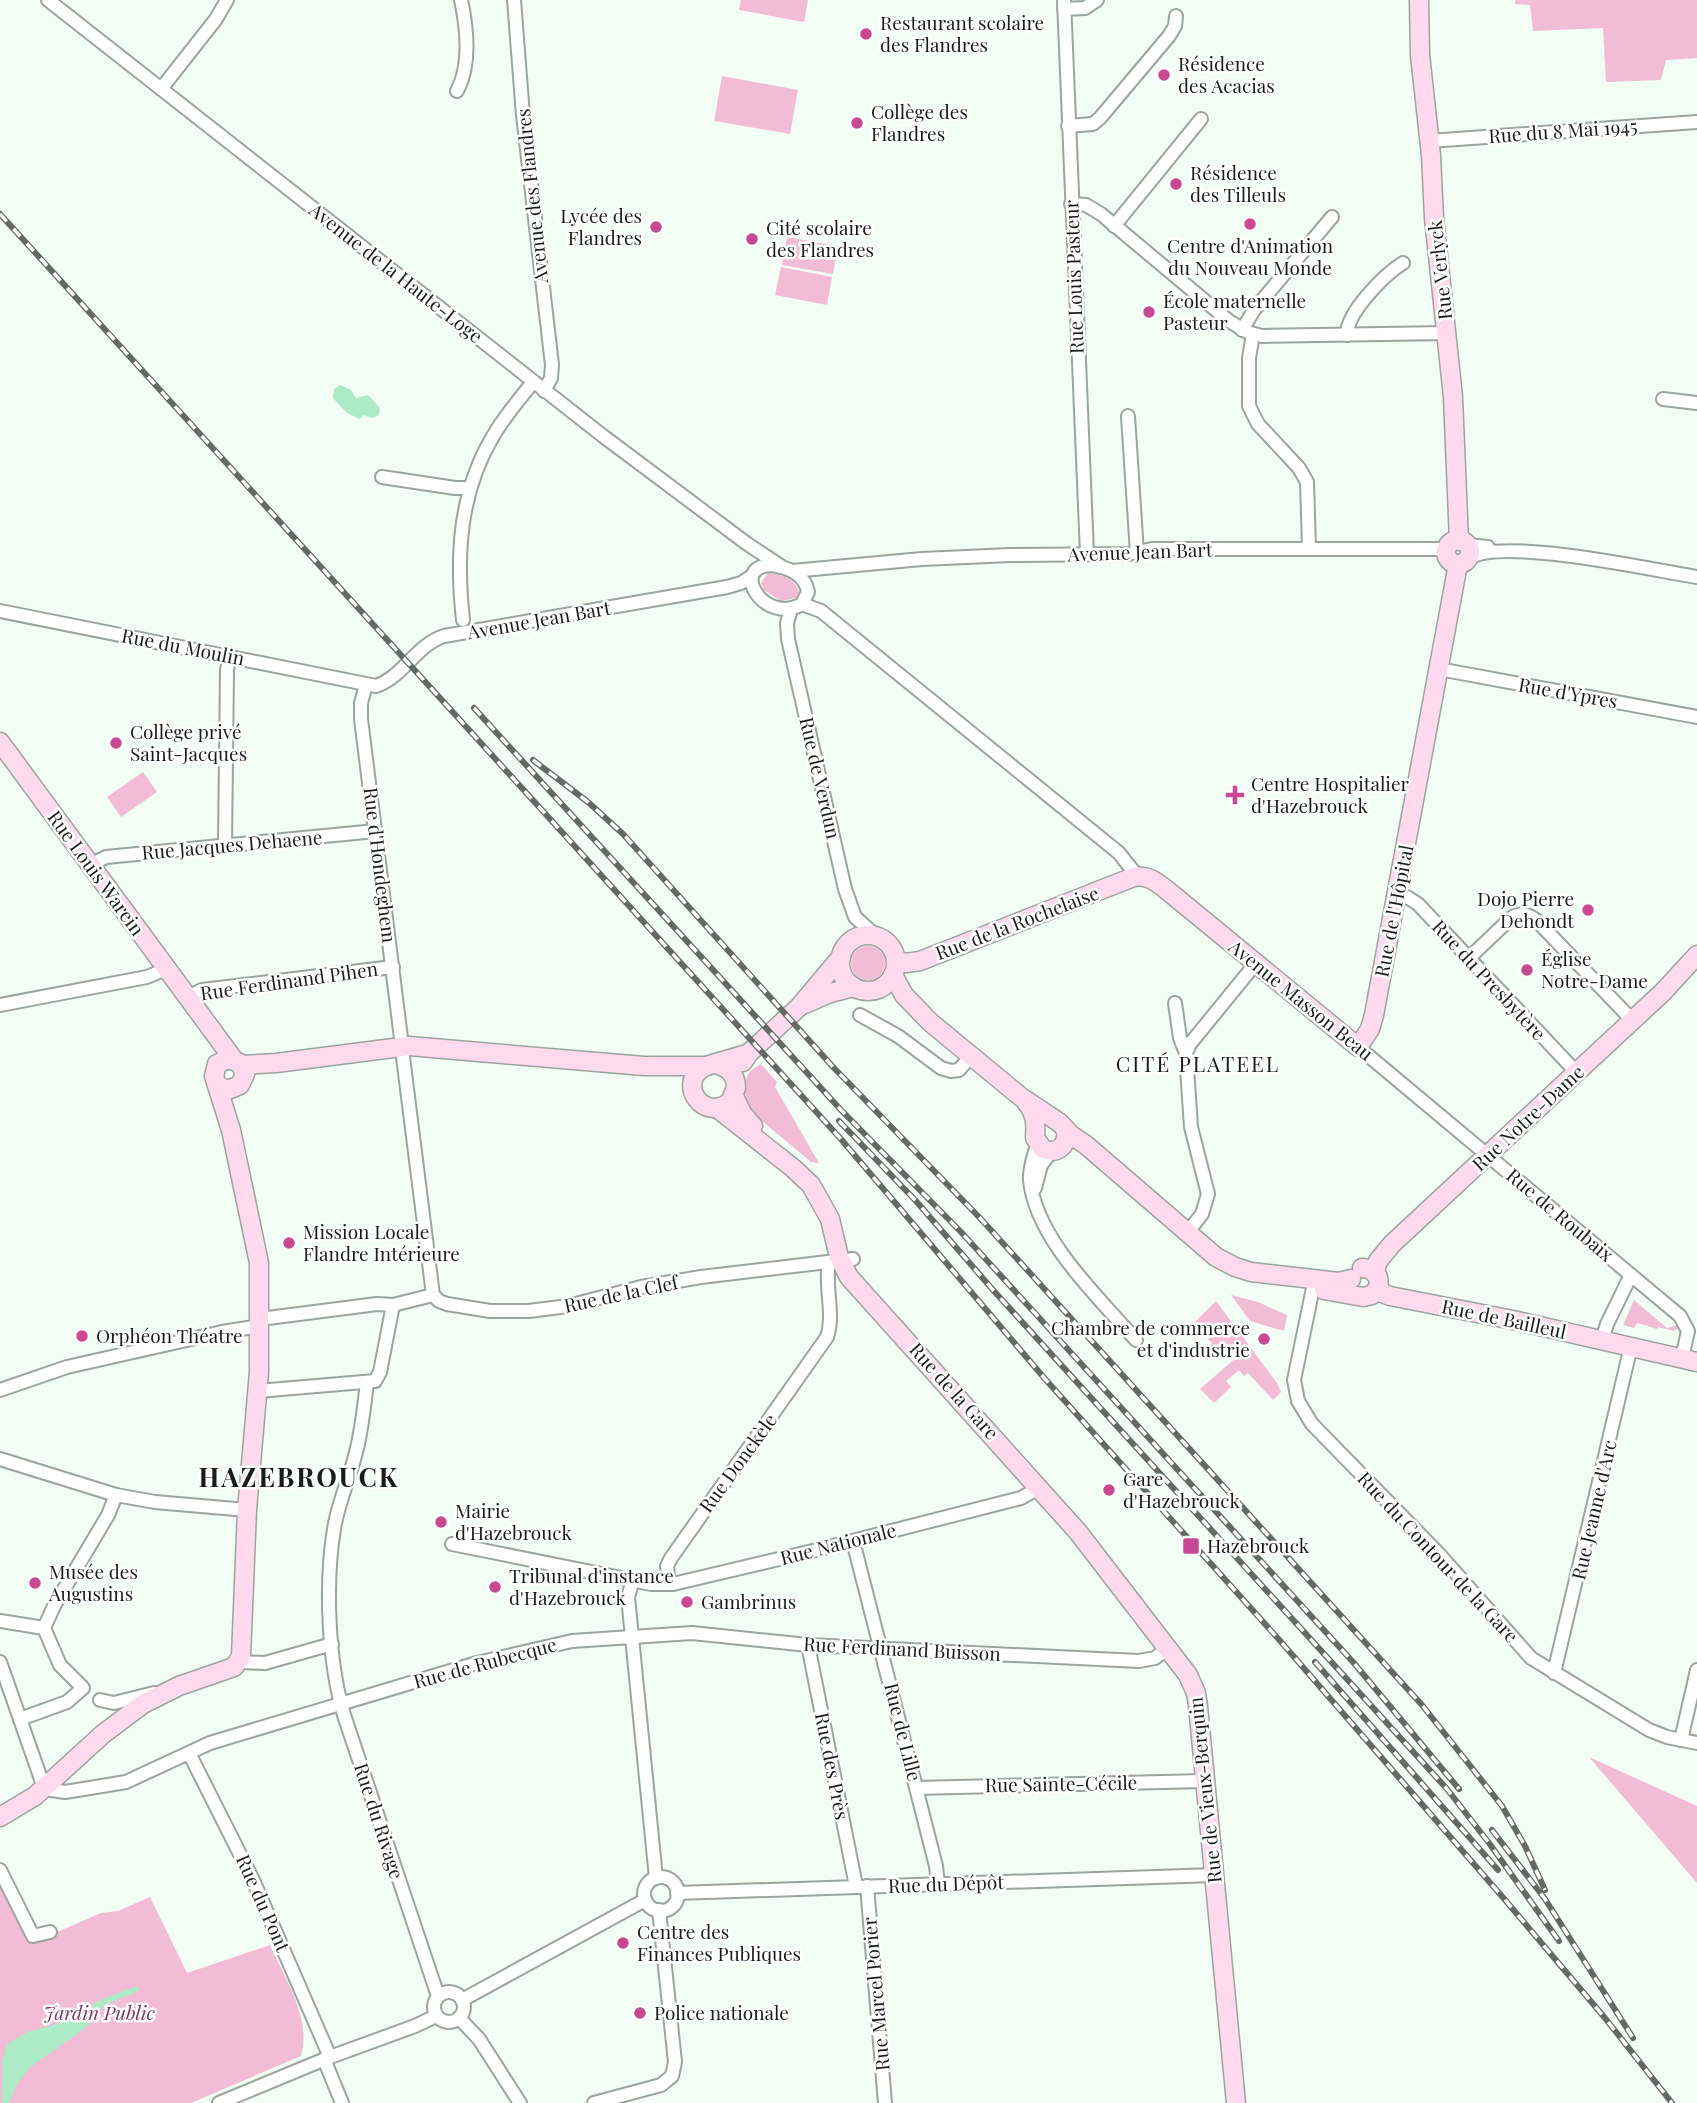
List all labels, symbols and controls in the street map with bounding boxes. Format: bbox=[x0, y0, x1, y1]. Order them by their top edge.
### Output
place label: Restaurant scolaire des Flandres bbox=[880, 9, 1044, 57]
marker: Restaurant scolaire des Flandres bbox=[858, 26, 874, 42]
place label: Résidence des Acacias bbox=[1178, 50, 1275, 98]
marker: Résidence des Acacias bbox=[1156, 67, 1172, 83]
place label: Collège des Flandres bbox=[871, 98, 968, 146]
street label: Avenue des Flandres bbox=[509, 107, 553, 286]
street label: Rue du 8 Mai 1945 bbox=[1488, 112, 1638, 148]
marker: Collège des Flandres bbox=[849, 115, 865, 131]
place label: Résidence des Tilleuls bbox=[1190, 159, 1286, 207]
marker: Résidence des Tilleuls bbox=[1168, 176, 1184, 192]
street label: Avenue de la Haute-Loge bbox=[304, 196, 489, 348]
street label: Rue Louis Pasteur bbox=[1057, 199, 1089, 354]
place label: Lycée des Flandres bbox=[560, 202, 642, 250]
place label: Cité scolaire des Flandres bbox=[766, 214, 874, 262]
marker: Centre d'Animation du Nouveau Monde bbox=[1242, 216, 1258, 232]
street label: Rue Verlyck bbox=[1421, 218, 1457, 321]
marker: Lycée des Flandres bbox=[648, 219, 664, 235]
marker: Cité scolaire des Flandres bbox=[744, 231, 760, 247]
place label: Centre d'Animation du Nouveau Monde bbox=[1167, 232, 1334, 280]
place label: École maternelle Pasteur bbox=[1163, 287, 1306, 335]
marker: École maternelle Pasteur bbox=[1141, 304, 1157, 320]
street label: Avenue Jean Bart bbox=[1066, 535, 1213, 567]
street label: Avenue Jean Bart bbox=[464, 594, 613, 645]
street label: Rue du Moulin bbox=[120, 621, 247, 671]
street label: Rue d'Ypres bbox=[1517, 671, 1620, 714]
street label: Rue de Verdun bbox=[794, 714, 848, 842]
place label: Collège privé Saint-Jacques bbox=[130, 718, 247, 766]
marker: Collège privé Saint-Jacques bbox=[108, 735, 124, 751]
place label: Centre Hospitalier d'Hazebrouck bbox=[1251, 770, 1410, 818]
marker: Centre Hospitalier d'Hazebrouck bbox=[1225, 785, 1245, 805]
street label: Rue d'Hondeghem bbox=[359, 786, 403, 944]
street label: Rue Louis Warein bbox=[43, 805, 151, 941]
street label: Rue Jacques Dehaene bbox=[140, 823, 323, 865]
street label: Rue de l'Hôpital bbox=[1367, 842, 1419, 979]
street label: Rue de la Rochelaise bbox=[931, 879, 1102, 965]
place label: Dojo Pierre Dehondt bbox=[1477, 885, 1574, 933]
marker: Dojo Pierre Dehondt bbox=[1580, 902, 1596, 918]
street label: Rue du Presbytère bbox=[1427, 913, 1552, 1045]
street label: Avenue Masson Beau bbox=[1223, 932, 1379, 1066]
place label: Église Notre-Dame bbox=[1541, 945, 1648, 993]
street label: Rue Ferdinand Pihen bbox=[198, 955, 380, 1005]
marker: Église Notre-Dame bbox=[1519, 962, 1535, 978]
district label: CITÉ PLATEEL bbox=[1116, 1049, 1280, 1077]
street label: Rue Notre-Dame bbox=[1466, 1058, 1589, 1176]
street label: Rue de Roubaix bbox=[1502, 1162, 1620, 1267]
place label: Mission Locale Flandre Intérieure bbox=[303, 1218, 460, 1266]
marker: Mission Locale Flandre Intérieure bbox=[281, 1235, 297, 1251]
street label: Rue de la Clef bbox=[561, 1268, 682, 1318]
street label: Rue de Bailleul bbox=[1440, 1292, 1569, 1344]
place label: Chambre de commerce et d'industrie bbox=[1051, 1314, 1250, 1362]
place label: Orphéon Théatre bbox=[96, 1322, 243, 1348]
marker: Orphéon Théatre bbox=[74, 1328, 90, 1344]
marker: Chambre de commerce et d'industrie bbox=[1256, 1331, 1272, 1347]
street label: Rue de la Gare bbox=[904, 1336, 1005, 1444]
street label: Rue Donckèle bbox=[692, 1408, 782, 1517]
street label: Rue Jeanne d'Arc bbox=[1564, 1437, 1622, 1582]
district label: HAZEBROUCK bbox=[199, 1459, 399, 1494]
place label: Gare d'Hazebrouck bbox=[1123, 1465, 1240, 1513]
street label: Rue du Contour de la Gare bbox=[1353, 1465, 1525, 1647]
marker: Gare d'Hazebrouck bbox=[1101, 1482, 1117, 1498]
place label: Mairie d'Hazebrouck bbox=[455, 1497, 572, 1545]
marker: Mairie d'Hazebrouck bbox=[433, 1514, 449, 1530]
street label: Rue Nationale bbox=[777, 1516, 898, 1570]
place label: Hazebrouck bbox=[1207, 1532, 1310, 1558]
marker: Hazebrouck bbox=[1181, 1536, 1201, 1556]
place label: Musée des Augustins bbox=[48, 1558, 138, 1606]
place label: Tribunal d'instance d'Hazebrouck bbox=[509, 1562, 674, 1610]
marker: Musée des Augustins bbox=[27, 1575, 43, 1591]
marker: Tribunal d'instance d'Hazebrouck bbox=[487, 1579, 503, 1595]
place label: Gambrinus bbox=[701, 1588, 796, 1614]
marker: Gambrinus bbox=[679, 1594, 695, 1610]
street label: Rue de Rubecque bbox=[410, 1630, 559, 1694]
street label: Rue Ferdinand Buisson bbox=[803, 1630, 1002, 1666]
street label: Rue de Lille bbox=[879, 1680, 929, 1783]
street label: Rue de Vieux-Berquin bbox=[1181, 1695, 1227, 1884]
street label: Rue des Près bbox=[810, 1710, 856, 1822]
street label: Rue du Rivage bbox=[349, 1759, 411, 1882]
street label: Rue Sainte-Cécile bbox=[985, 1769, 1137, 1797]
street label: Rue du Pont bbox=[231, 1850, 297, 1956]
street label: Rue du Dépôt bbox=[888, 1868, 1005, 1898]
street label: Rue Marcel Porier bbox=[855, 1916, 895, 2072]
place label: Centre des Finances Publiques bbox=[637, 1918, 801, 1966]
marker: Centre des Finances Publiques bbox=[615, 1935, 631, 1951]
park label: Jardin Public bbox=[43, 1999, 155, 2025]
place label: Police nationale bbox=[654, 1999, 789, 2025]
marker: Police nationale bbox=[632, 2005, 648, 2021]

